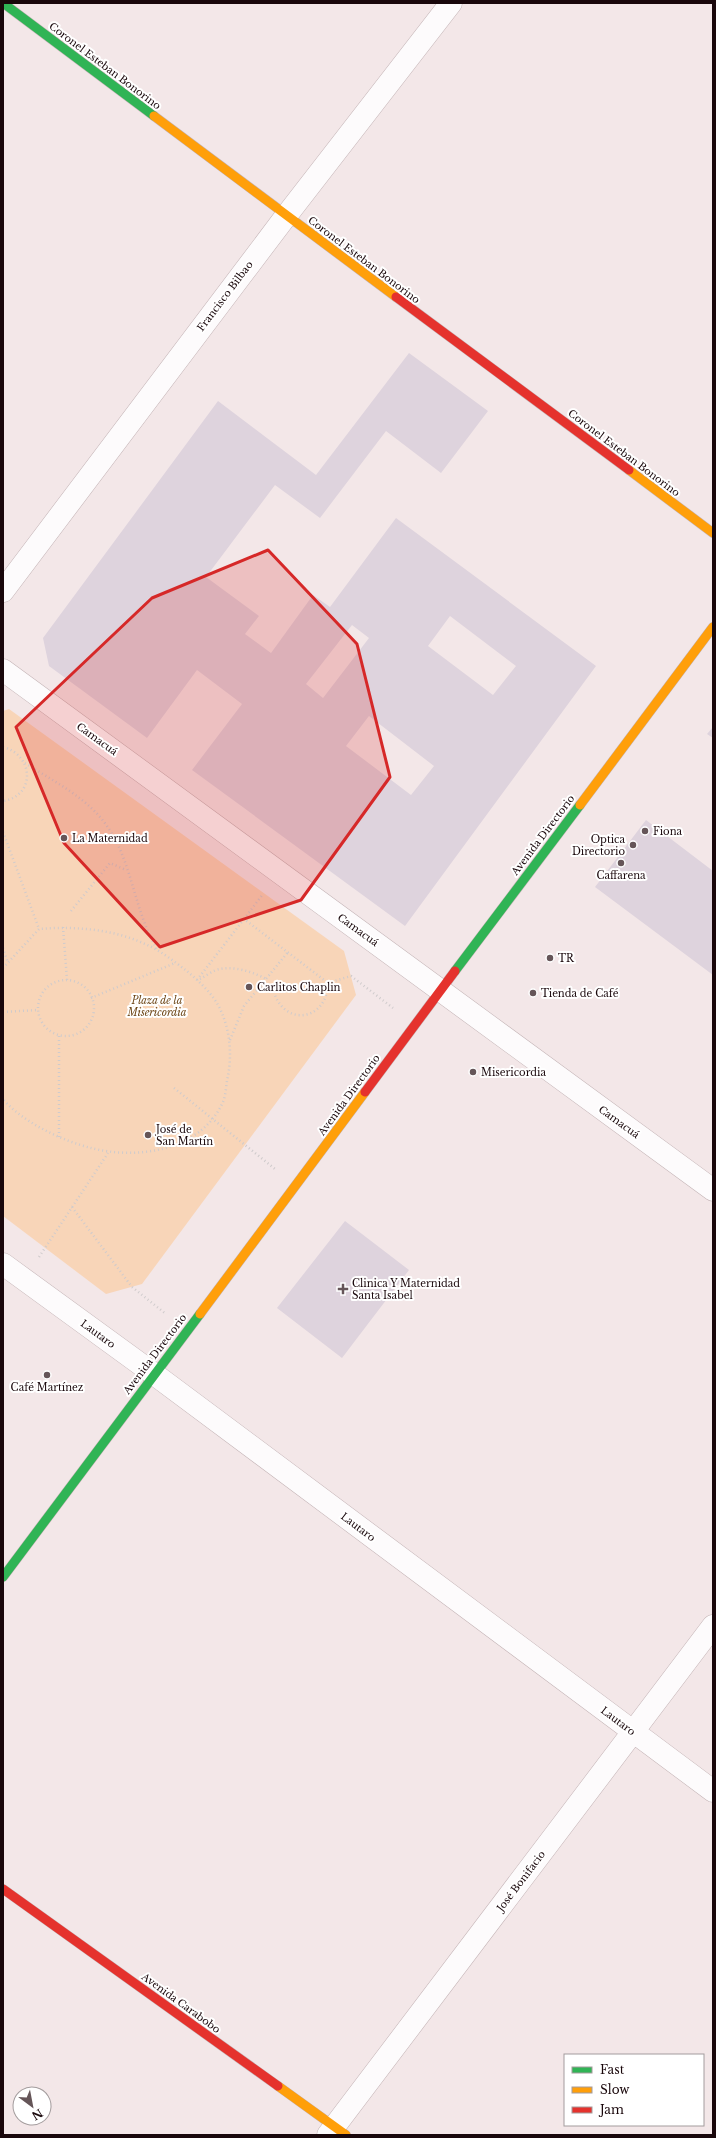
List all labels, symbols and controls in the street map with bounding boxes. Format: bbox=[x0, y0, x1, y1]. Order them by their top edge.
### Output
street label: Coronel Esteban Bonorino bbox=[46, 20, 164, 113]
street label: Coronel Esteban Bonorino bbox=[305, 214, 423, 307]
street label: Francisco Bilbao bbox=[194, 258, 256, 334]
street label: Coronel Esteban Bonorino bbox=[565, 407, 683, 500]
street label: Camacuá bbox=[74, 720, 120, 758]
street label: Avenida Directorio bbox=[508, 792, 578, 879]
place label: Fiona bbox=[653, 825, 683, 838]
marker: Fiona bbox=[640, 826, 650, 836]
place label: La Maternidad bbox=[72, 832, 148, 845]
marker: La Maternidad bbox=[59, 833, 69, 843]
place label: Optica Directorio bbox=[572, 833, 625, 858]
marker: Optica Directorio bbox=[628, 840, 638, 850]
marker: Caffarena bbox=[616, 858, 626, 868]
place label: Caffarena bbox=[596, 869, 646, 882]
street label: Camacuá bbox=[335, 911, 381, 949]
place label: TR bbox=[558, 952, 575, 965]
marker: TR bbox=[545, 953, 555, 963]
place label: Carlitos Chaplin bbox=[257, 981, 341, 994]
marker: Carlitos Chaplin bbox=[244, 982, 254, 992]
place label: Tienda de Café bbox=[541, 987, 619, 1000]
marker: Tienda de Café bbox=[528, 988, 538, 998]
park label: Plaza de la Misericordia bbox=[127, 994, 187, 1019]
street label: Avenida Directorio bbox=[315, 1052, 383, 1139]
place label: Misericordia bbox=[481, 1066, 546, 1079]
marker: Misericordia bbox=[468, 1067, 478, 1077]
street label: Camacuá bbox=[596, 1103, 642, 1141]
place label: José de San Martín bbox=[154, 1123, 213, 1148]
marker: José de San Martín bbox=[143, 1130, 153, 1140]
place label: Clinica Y Maternidad Santa Isabel bbox=[352, 1277, 460, 1302]
marker: Clinica Y Maternidad Santa Isabel bbox=[337, 1283, 349, 1295]
street label: Avenida Directorio bbox=[120, 1311, 190, 1398]
street label: Lautaro bbox=[78, 1317, 118, 1351]
marker: Café Martínez bbox=[42, 1370, 52, 1380]
place label: Café Martínez bbox=[11, 1381, 84, 1394]
street label: Lautaro bbox=[338, 1510, 378, 1545]
street label: Lautaro bbox=[598, 1704, 638, 1739]
street label: José Bonifacio bbox=[493, 1848, 548, 1916]
street label: Avenida Carabobo bbox=[138, 1969, 223, 2036]
legend bbox=[564, 2054, 704, 2126]
text: Fast bbox=[600, 2062, 625, 2077]
text: Slow bbox=[600, 2082, 630, 2097]
north arrow bbox=[12, 2086, 52, 2126]
text: Jam bbox=[598, 2102, 624, 2117]
text: N bbox=[29, 2106, 45, 2124]

